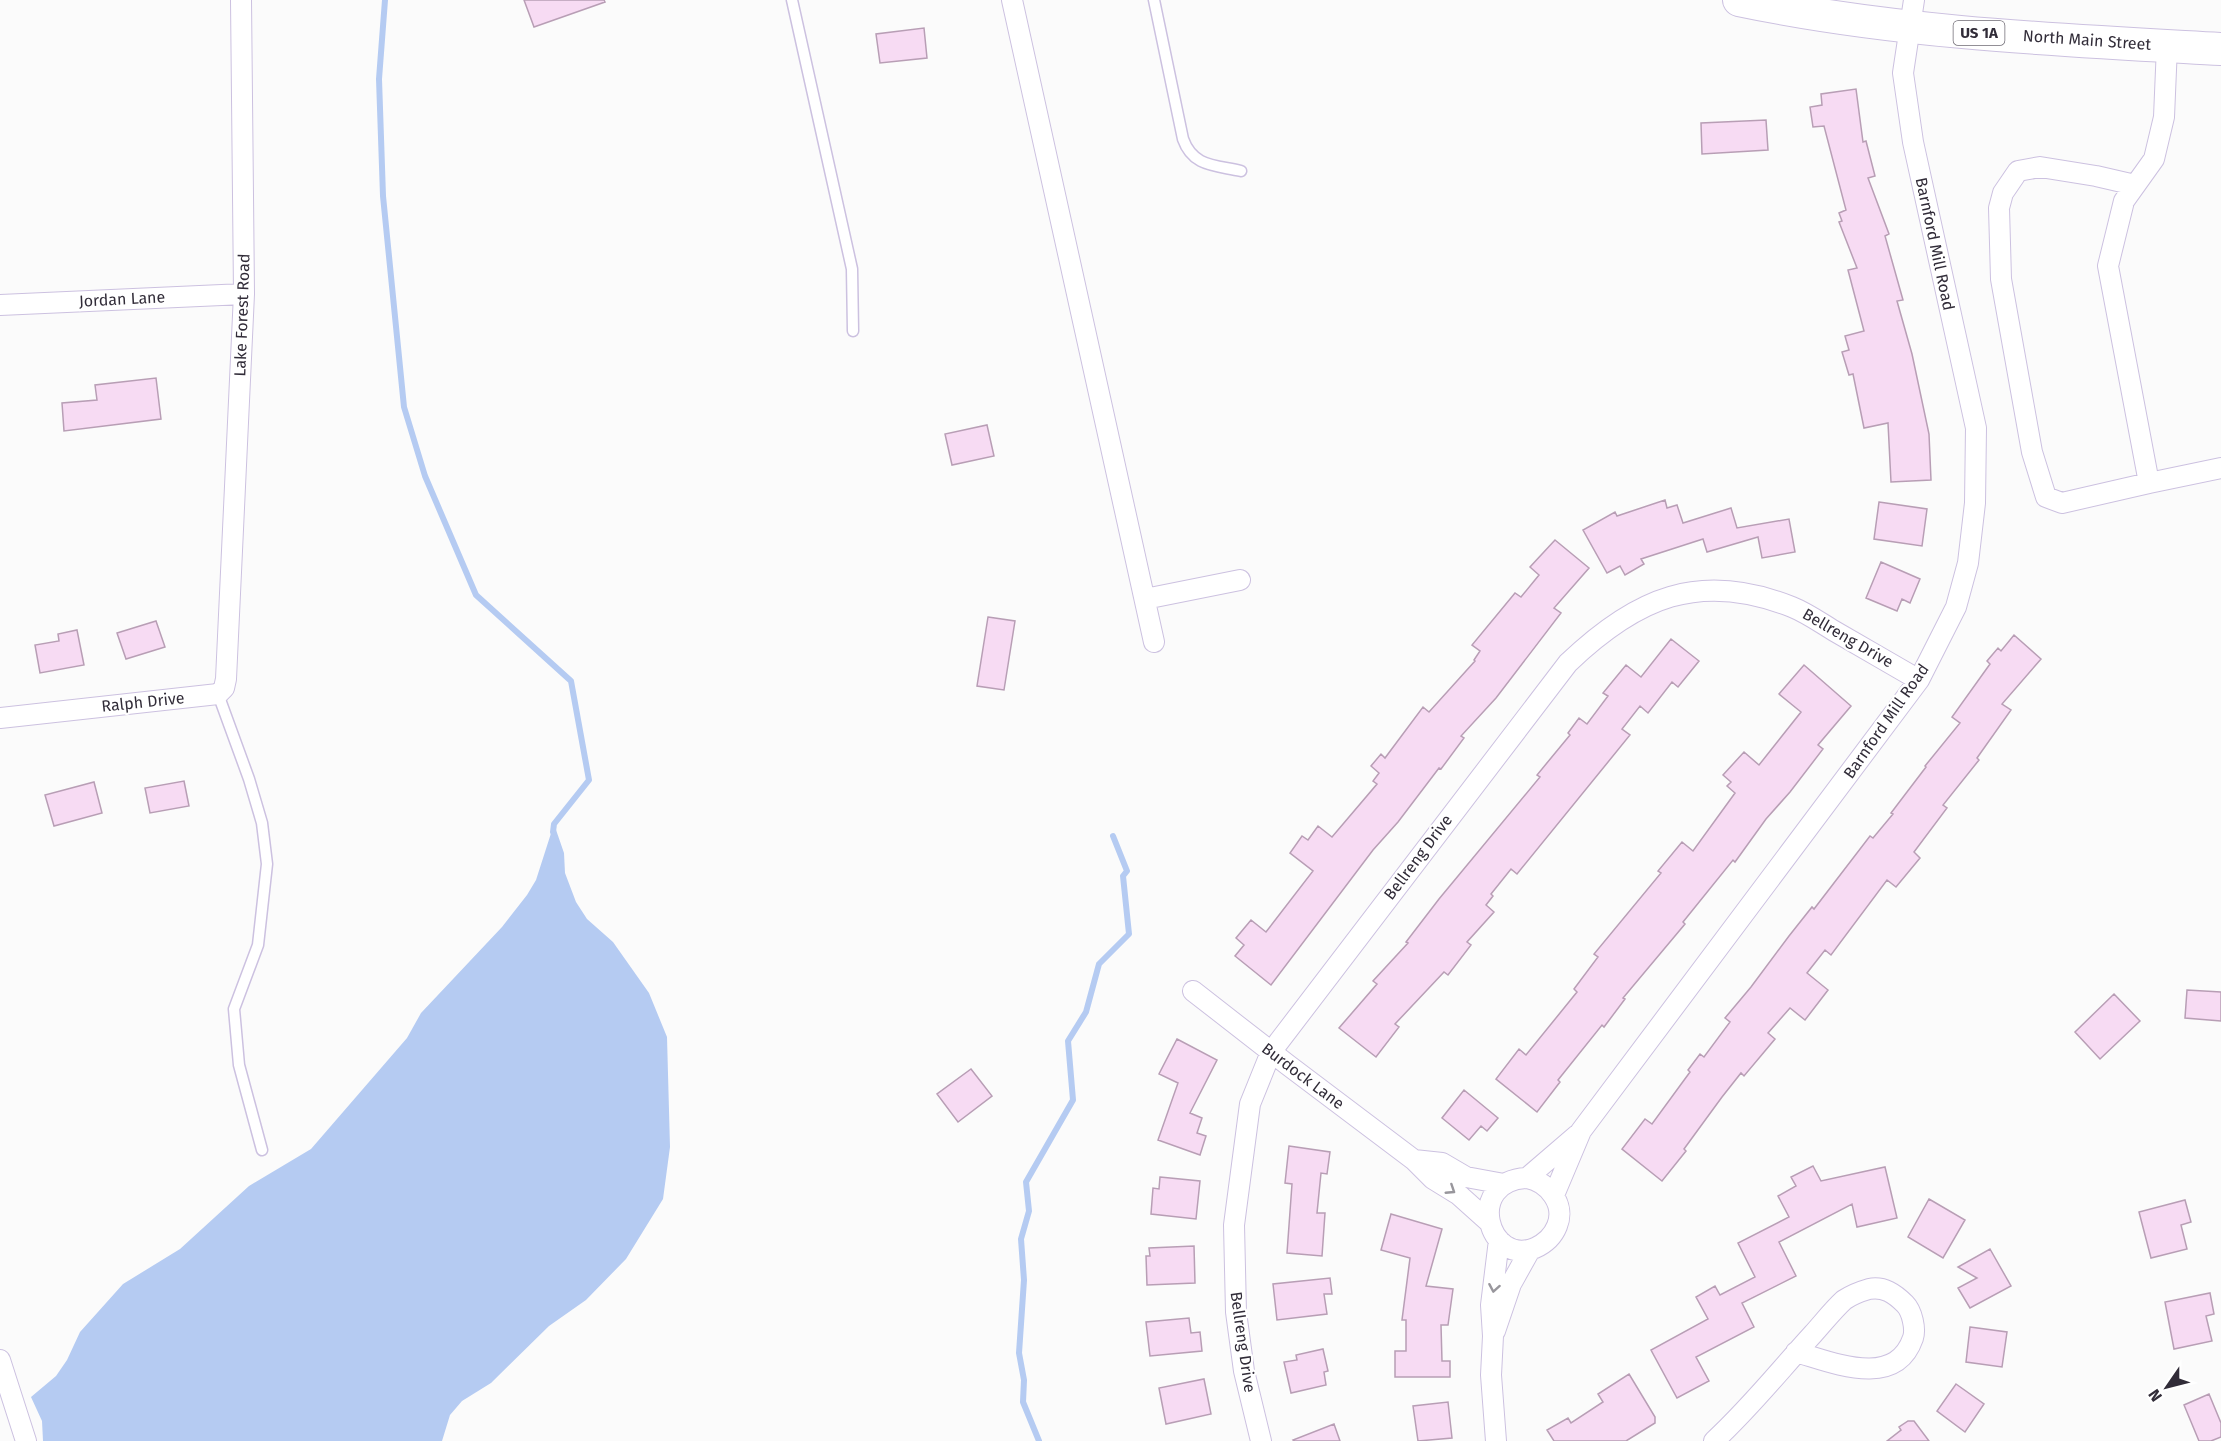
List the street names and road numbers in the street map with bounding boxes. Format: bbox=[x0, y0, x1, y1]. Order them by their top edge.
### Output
road number: US 1A bbox=[1954, 21, 2004, 45]
street label: North Main Street bbox=[2022, 26, 2152, 54]
street label: Barnford Mill Road bbox=[1912, 176, 1958, 312]
street label: Lake Forest Road bbox=[230, 253, 254, 377]
street label: Jordan Lane bbox=[78, 287, 166, 311]
street label: Bellreng Drive bbox=[1799, 604, 1897, 672]
street label: Barnford Mill Road bbox=[1839, 660, 1933, 782]
street label: Ralph Drive bbox=[101, 688, 185, 716]
street label: Bellreng Drive bbox=[1380, 811, 1456, 903]
street label: Burdock Lane bbox=[1258, 1039, 1348, 1113]
street label: Bellreng Drive bbox=[1227, 1290, 1259, 1394]

